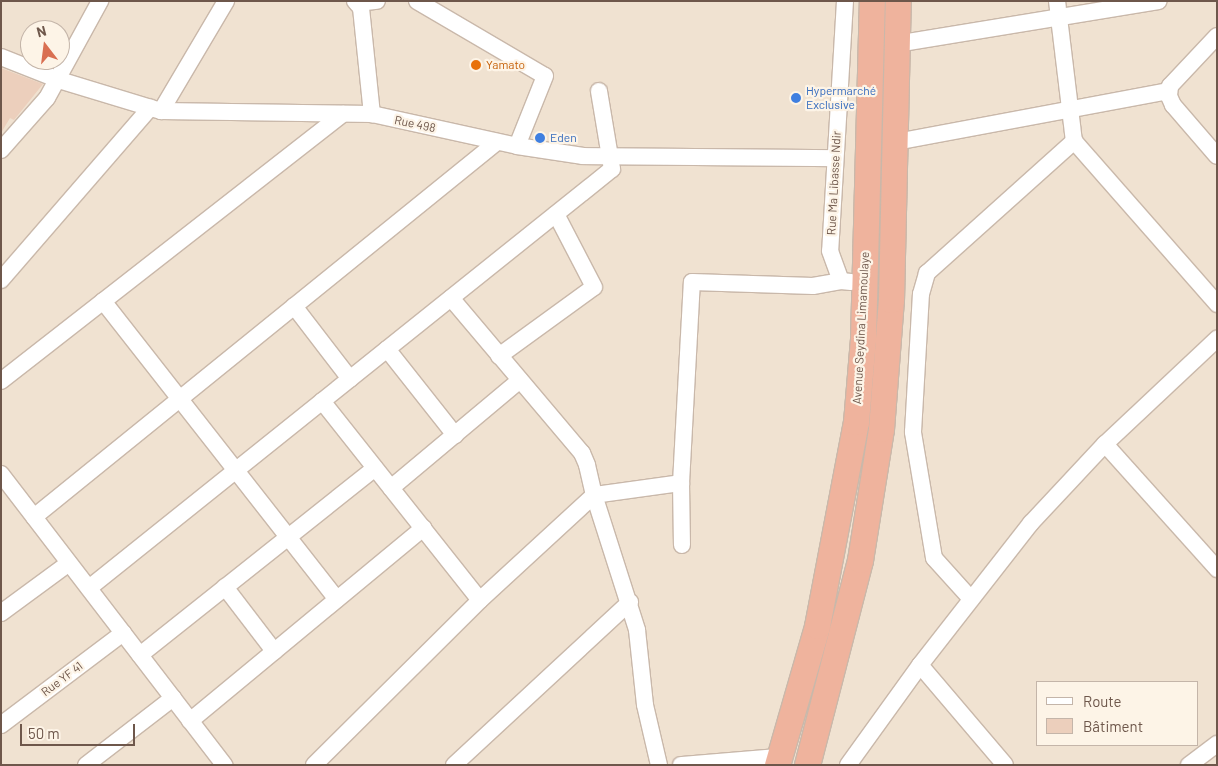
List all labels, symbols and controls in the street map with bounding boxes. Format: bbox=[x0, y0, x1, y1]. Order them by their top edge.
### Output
north arrow bbox=[20, 20, 70, 70]
text: N bbox=[35, 22, 48, 40]
place label: Yamato bbox=[486, 58, 525, 72]
marker: Yamato bbox=[470, 59, 482, 71]
place label: Hypermarché Exclusive bbox=[806, 84, 876, 112]
marker: Hypermarché Exclusive bbox=[790, 92, 802, 104]
street label: Rue 498 bbox=[393, 113, 437, 135]
street label: Rue Ma Libasse Ndir bbox=[824, 130, 844, 236]
place label: Eden bbox=[550, 131, 577, 145]
marker: Eden bbox=[534, 132, 546, 144]
street label: Avenue Seydina Limamoulaye bbox=[850, 251, 872, 405]
street label: Rue YF 41 bbox=[38, 659, 86, 699]
legend bbox=[1036, 681, 1198, 746]
text: Route bbox=[1083, 692, 1122, 710]
scale bar bbox=[22, 714, 138, 746]
text: Bâtiment bbox=[1083, 717, 1143, 735]
text: 50 m bbox=[28, 724, 60, 742]

